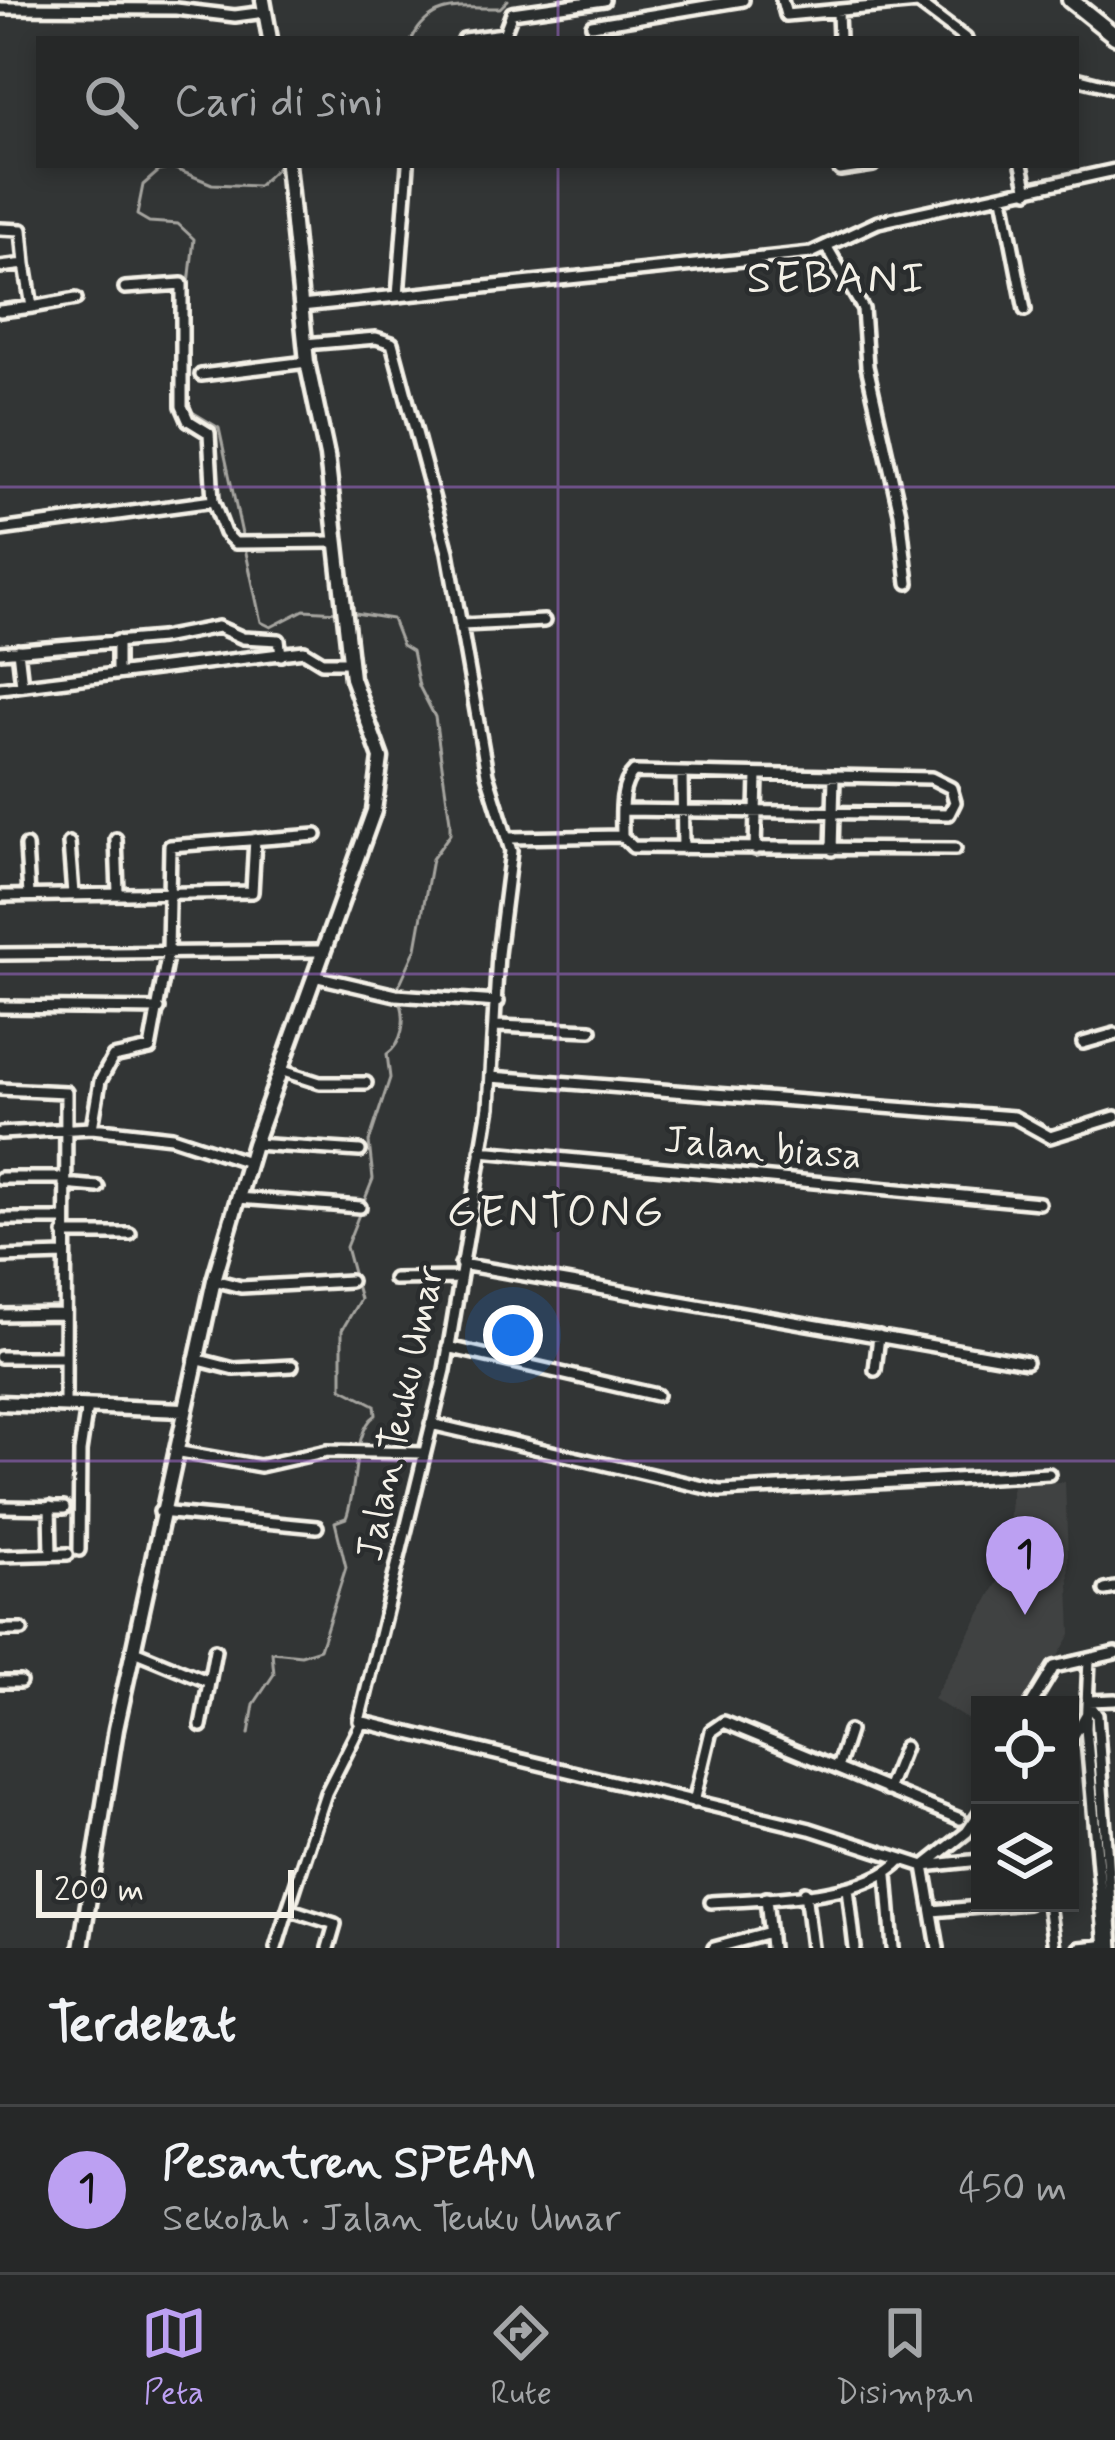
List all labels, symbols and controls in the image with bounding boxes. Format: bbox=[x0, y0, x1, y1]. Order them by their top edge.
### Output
search box bbox=[36, 36, 1079, 168]
icon: search bbox=[78, 69, 144, 135]
text: Cari di sini bbox=[174, 73, 383, 132]
district label: SEBANI bbox=[747, 250, 927, 309]
street label: Jalan biasa bbox=[662, 1115, 864, 1184]
district label: GENTONG bbox=[446, 1184, 666, 1243]
street label: Jalan Teuku Umar bbox=[345, 1261, 458, 1566]
your location bbox=[483, 1305, 543, 1365]
pin: 1 bbox=[986, 1516, 1064, 1615]
map controls bbox=[971, 1696, 1079, 1912]
button: locate bbox=[971, 1696, 1079, 1804]
button: layers bbox=[971, 1804, 1079, 1912]
scale bar bbox=[36, 1864, 294, 1917]
text: 200 m bbox=[54, 1869, 144, 1913]
text: Terdekat bbox=[48, 1993, 236, 2059]
text: Pesantren SPEAM bbox=[162, 2135, 537, 2194]
text: 1 bbox=[78, 2164, 96, 2215]
text: 450 m bbox=[959, 2164, 1067, 2215]
text: Sekolah · Jalan Teuku Umar bbox=[162, 2194, 621, 2245]
tab: Peta bbox=[141, 2300, 207, 2416]
tab: Rute bbox=[488, 2300, 554, 2416]
tab: Disimpan bbox=[836, 2300, 974, 2416]

